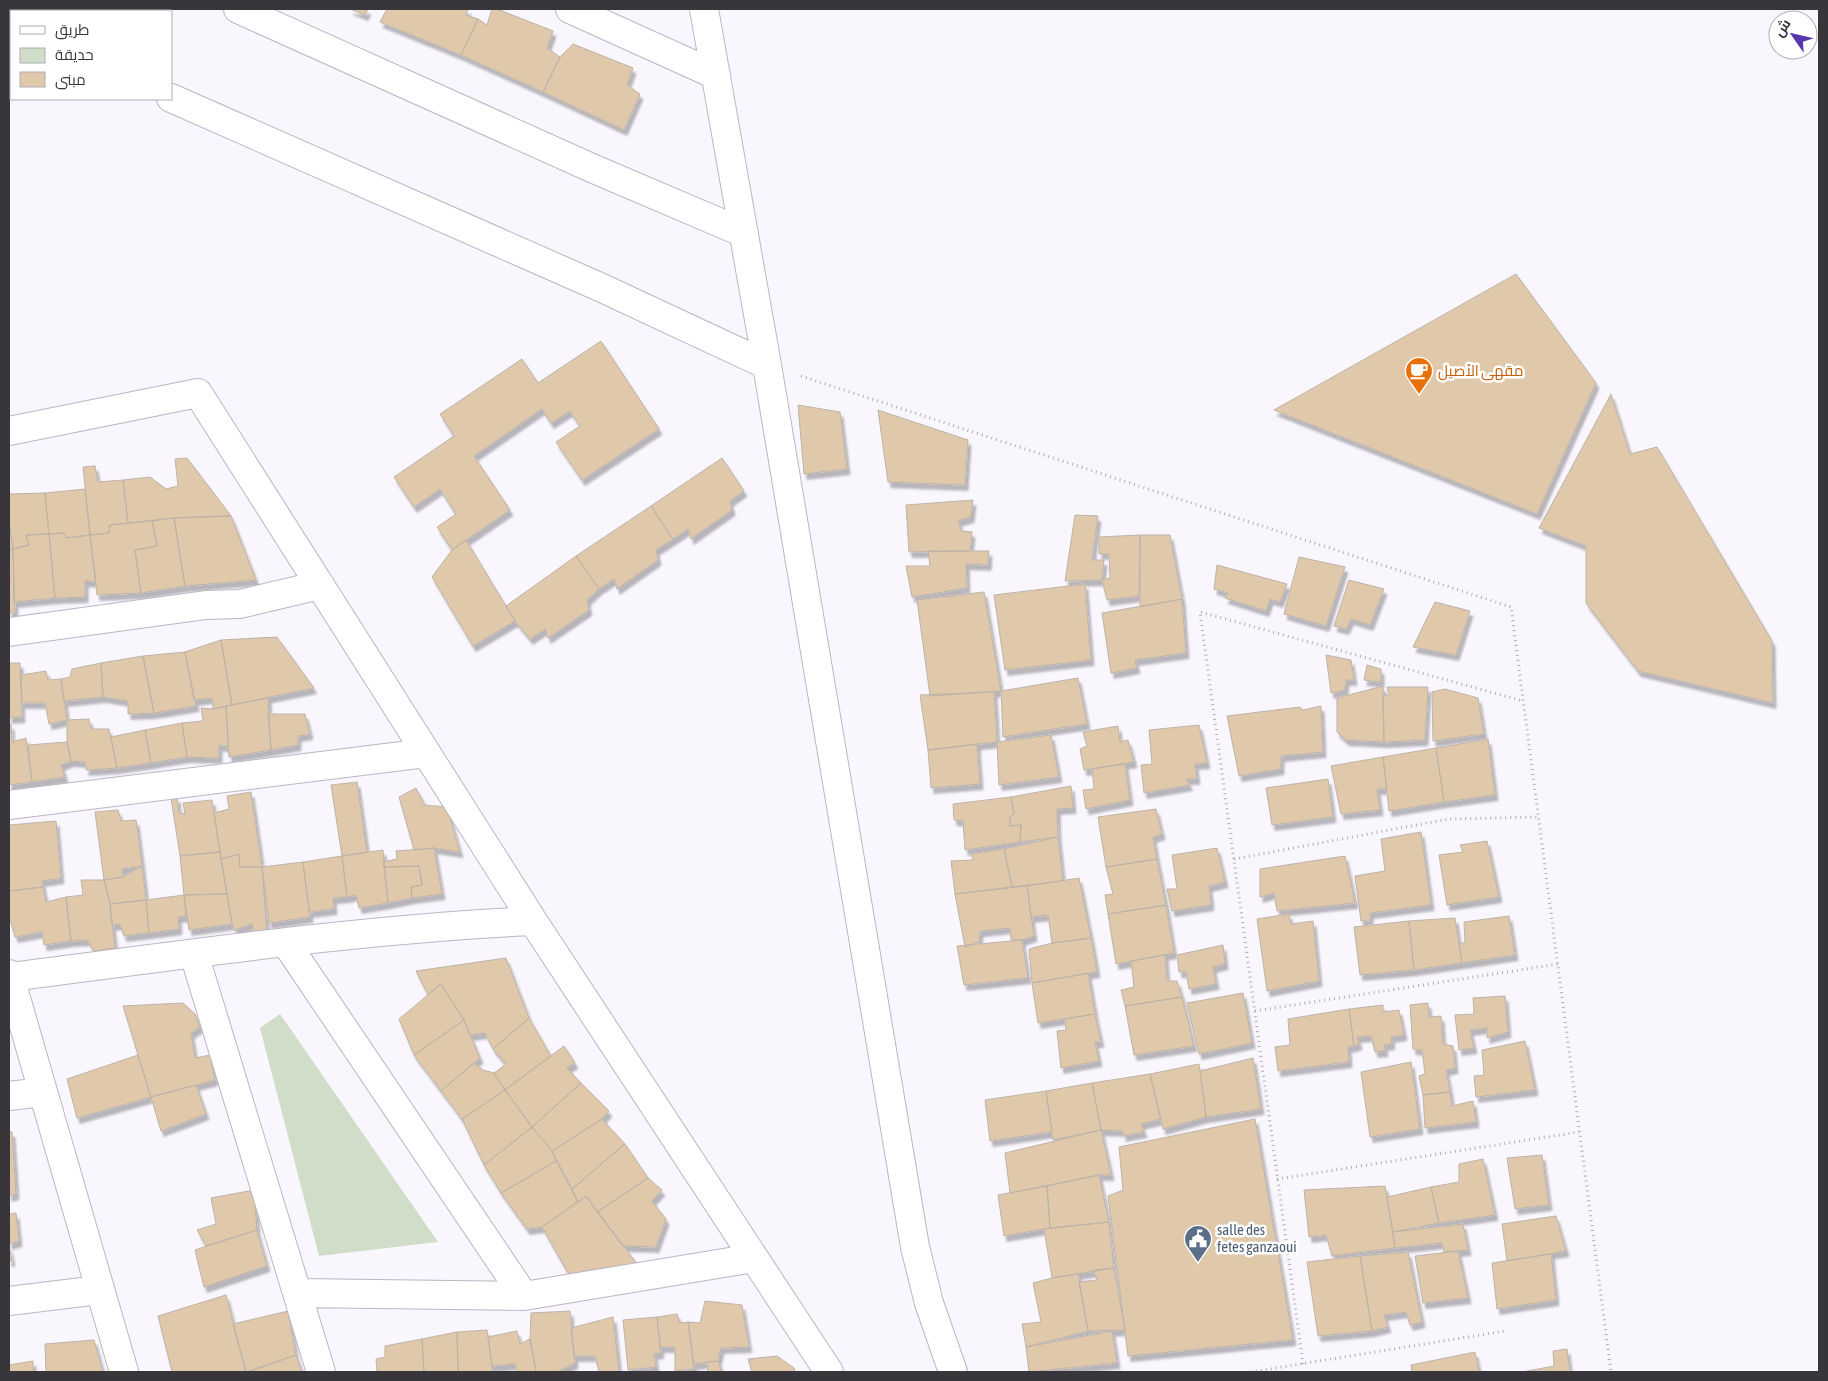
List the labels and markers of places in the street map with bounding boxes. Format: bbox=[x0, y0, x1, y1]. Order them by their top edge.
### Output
cafe icon: مقهى الأصيل bbox=[1404, 356, 1434, 395]
place label: مقهى الأصيل bbox=[1438, 362, 1523, 381]
place label: salle des fetes ganzaoui bbox=[1217, 1221, 1297, 1255]
public building icon: salle des fetes ganzaoui bbox=[1183, 1224, 1213, 1263]

